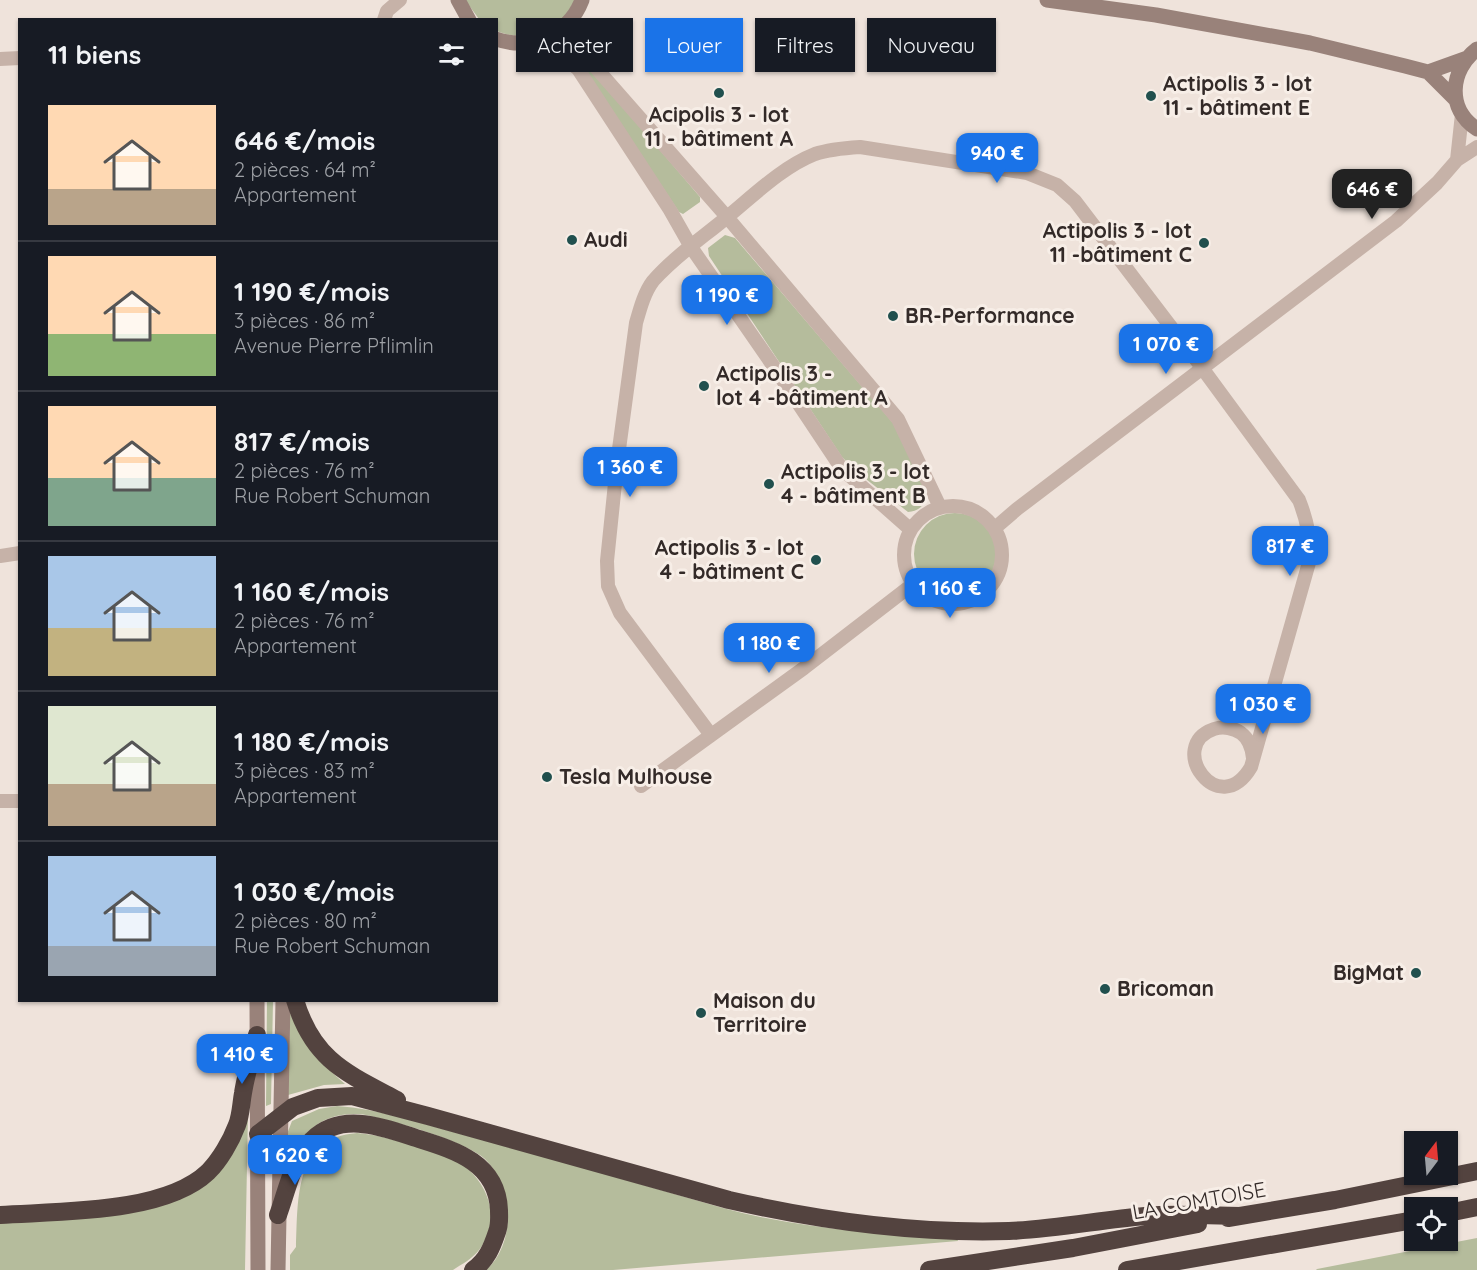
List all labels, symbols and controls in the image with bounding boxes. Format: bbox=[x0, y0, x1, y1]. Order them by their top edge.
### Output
chip: Acheter bbox=[516, 18, 633, 72]
chip: Louer bbox=[645, 18, 743, 72]
chip: Filtres bbox=[755, 18, 855, 72]
chip: Nouveau bbox=[867, 18, 996, 72]
text: 11 biens bbox=[48, 38, 141, 71]
icon: filters bbox=[435, 38, 468, 71]
place label: Actipolis 3 - lot 11 - bâtiment E bbox=[1163, 70, 1312, 120]
marker: Acipolis 3 - lot 11 - bâtiment A bbox=[712, 86, 726, 100]
marker: Actipolis 3 - lot 11 - bâtiment E bbox=[1144, 89, 1158, 103]
place label: Acipolis 3 - lot 11 - bâtiment A bbox=[645, 101, 794, 151]
text: 646 €/mois bbox=[234, 124, 375, 157]
icon: home bbox=[96, 129, 168, 201]
pin: 940 € bbox=[955, 133, 1039, 184]
text: 940 € bbox=[970, 140, 1024, 165]
text: 2 pièces · 64 m² bbox=[234, 157, 376, 182]
pin: 646 € bbox=[1330, 169, 1414, 220]
text: 646 € bbox=[1346, 176, 1398, 201]
text: Appartement bbox=[234, 182, 357, 207]
place label: Actipolis 3 - lot 11 -bâtiment C bbox=[1043, 217, 1192, 267]
place label: Audi bbox=[584, 226, 628, 252]
marker: Audi bbox=[565, 233, 579, 247]
marker: Actipolis 3 - lot 11 -bâtiment C bbox=[1197, 236, 1211, 250]
text: 1 190 €/mois bbox=[234, 275, 389, 308]
pin: 1 190 € bbox=[672, 275, 782, 326]
icon: home bbox=[96, 280, 168, 352]
text: 1 190 € bbox=[696, 282, 758, 307]
place label: BR-Performance bbox=[905, 302, 1075, 328]
text: 3 pièces · 86 m² bbox=[234, 308, 375, 333]
marker: BR-Performance bbox=[886, 309, 900, 323]
pin: 1 070 € bbox=[1111, 324, 1221, 375]
text: 1 070 € bbox=[1133, 331, 1199, 356]
text: Avenue Pierre Pflimlin bbox=[234, 333, 434, 358]
place label: Actipolis 3 - lot 4 -bâtiment A bbox=[716, 360, 888, 410]
marker: Actipolis 3 - lot 4 -bâtiment A bbox=[697, 379, 711, 393]
text: 817 €/mois bbox=[234, 425, 370, 458]
icon: home bbox=[96, 430, 168, 502]
pin: 1 360 € bbox=[575, 447, 685, 498]
text: 1 360 € bbox=[597, 454, 663, 479]
text: 2 pièces · 76 m² bbox=[234, 458, 375, 483]
place label: Actipolis 3 - lot 4 - bâtiment B bbox=[781, 458, 930, 508]
marker: Actipolis 3 - lot 4 - bâtiment B bbox=[762, 477, 776, 491]
text: Rue Robert Schuman bbox=[234, 483, 430, 508]
pin: 817 € bbox=[1248, 526, 1332, 577]
text: 817 € bbox=[1266, 533, 1314, 558]
place label: Actipolis 3 - lot 4 - bâtiment C bbox=[655, 534, 804, 584]
marker: Actipolis 3 - lot 4 - bâtiment C bbox=[809, 553, 823, 567]
pin: 1 160 € bbox=[895, 568, 1005, 619]
text: 1 160 €/mois bbox=[234, 575, 389, 608]
text: 1 160 € bbox=[919, 575, 981, 600]
icon: home bbox=[96, 580, 168, 652]
text: 2 pièces · 76 m² bbox=[234, 608, 375, 633]
pin: 1 180 € bbox=[714, 623, 824, 674]
text: 1 180 € bbox=[738, 630, 800, 655]
text: Appartement bbox=[234, 633, 357, 658]
pin: 1 030 € bbox=[1208, 684, 1318, 735]
text: 1 030 € bbox=[1230, 691, 1296, 716]
text: 1 180 €/mois bbox=[234, 725, 389, 758]
icon: home bbox=[96, 730, 168, 802]
text: 3 pièces · 83 m² bbox=[234, 758, 375, 783]
place label: Tesla Mulhouse bbox=[559, 763, 712, 789]
marker: Tesla Mulhouse bbox=[540, 770, 554, 784]
text: Appartement bbox=[234, 783, 357, 808]
text: 1 030 €/mois bbox=[234, 875, 395, 908]
icon: home bbox=[96, 880, 168, 952]
text: 2 pièces · 80 m² bbox=[234, 908, 377, 933]
text: Rue Robert Schuman bbox=[234, 933, 430, 958]
place label: BigMat bbox=[1333, 959, 1404, 985]
marker: BigMat bbox=[1409, 966, 1423, 980]
place label: Bricoman bbox=[1117, 975, 1214, 1001]
marker: Bricoman bbox=[1098, 982, 1112, 996]
place label: Maison du Territoire bbox=[713, 987, 816, 1037]
marker: Maison du Territoire bbox=[694, 1006, 708, 1020]
pin: 1 410 € bbox=[187, 1034, 297, 1085]
text: 1 410 € bbox=[211, 1041, 273, 1066]
north arrow bbox=[1404, 1131, 1458, 1185]
map controls bbox=[1404, 1131, 1458, 1251]
pin: 1 620 € bbox=[240, 1135, 350, 1186]
text: 1 620 € bbox=[262, 1142, 328, 1167]
street label: LA COMTOISE bbox=[1130, 1175, 1268, 1225]
button: locate bbox=[1404, 1197, 1458, 1251]

